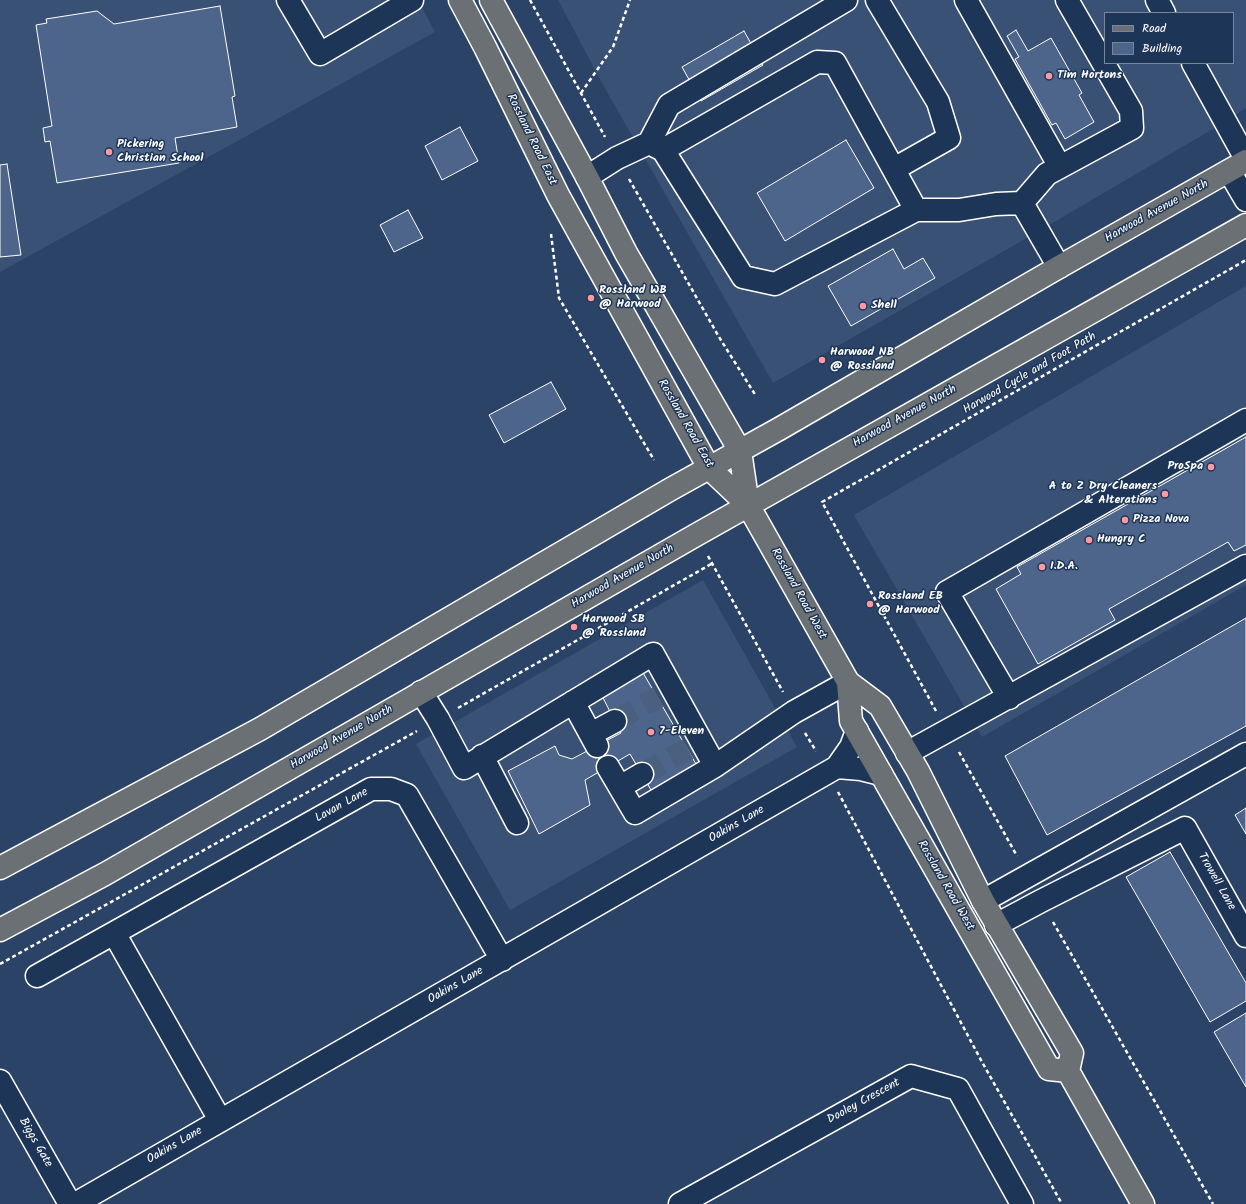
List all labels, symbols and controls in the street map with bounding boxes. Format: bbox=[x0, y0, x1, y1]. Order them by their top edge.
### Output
legend bbox=[1104, 12, 1234, 64]
text: Road bbox=[1142, 19, 1166, 38]
text: Building bbox=[1142, 39, 1182, 58]
place label: Tim Hortons bbox=[1057, 69, 1122, 83]
marker: Tim Hortons bbox=[1044, 71, 1054, 81]
street label: Rossland Road East bbox=[503, 92, 559, 188]
place label: Pickering Christian School bbox=[117, 138, 204, 166]
marker: Pickering Christian School bbox=[104, 147, 114, 157]
street label: Harwood Avenue North bbox=[1103, 178, 1211, 246]
place label: Rossland WB @ Harwood bbox=[599, 284, 667, 312]
marker: Rossland WB @ Harwood bbox=[586, 293, 596, 303]
place label: Shell bbox=[871, 299, 897, 313]
marker: Shell bbox=[858, 301, 868, 311]
street label: Harwood Cycle and Foot Path bbox=[961, 330, 1099, 418]
place label: Harwood NB @ Rossland bbox=[830, 346, 894, 374]
marker: Harwood NB @ Rossland bbox=[817, 355, 827, 365]
street label: Rossland Road East bbox=[654, 377, 716, 471]
street label: Harwood Avenue North bbox=[851, 383, 959, 451]
place label: ProSpa bbox=[1167, 460, 1203, 474]
marker: ProSpa bbox=[1206, 462, 1216, 472]
place label: A to Z Dry Cleaners & Alterations bbox=[1049, 480, 1157, 508]
marker: A to Z Dry Cleaners & Alterations bbox=[1160, 489, 1170, 499]
place label: Pizza Nova bbox=[1133, 513, 1189, 527]
marker: Pizza Nova bbox=[1120, 515, 1130, 525]
place label: Hungry C bbox=[1097, 533, 1146, 547]
marker: Hungry C bbox=[1084, 535, 1094, 545]
street label: Harwood Avenue North bbox=[569, 542, 677, 612]
street label: Rossland Road West bbox=[767, 546, 829, 642]
place label: I.D.A. bbox=[1050, 560, 1078, 574]
marker: I.D.A. bbox=[1037, 562, 1047, 572]
place label: Rossland EB @ Harwood bbox=[878, 590, 943, 618]
marker: Rossland EB @ Harwood bbox=[865, 599, 875, 609]
place label: Harwood SB @ Rossland bbox=[582, 613, 646, 641]
marker: Harwood SB @ Rossland bbox=[569, 622, 579, 632]
street label: Harwood Avenue North bbox=[288, 703, 396, 773]
place label: 7-Eleven bbox=[659, 725, 704, 739]
marker: 7-Eleven bbox=[646, 727, 656, 737]
street label: Lavan Lane bbox=[313, 786, 371, 826]
street label: Oakins Lane bbox=[707, 803, 767, 847]
street label: Rossland Road West bbox=[913, 838, 977, 934]
street label: Trowell Lane bbox=[1194, 851, 1238, 913]
street label: Oakins Lane bbox=[426, 964, 486, 1008]
street label: Dooley Crescent bbox=[825, 1076, 903, 1128]
street label: Biggs Gate bbox=[15, 1116, 55, 1170]
street label: Oakins Lane bbox=[145, 1124, 205, 1168]

